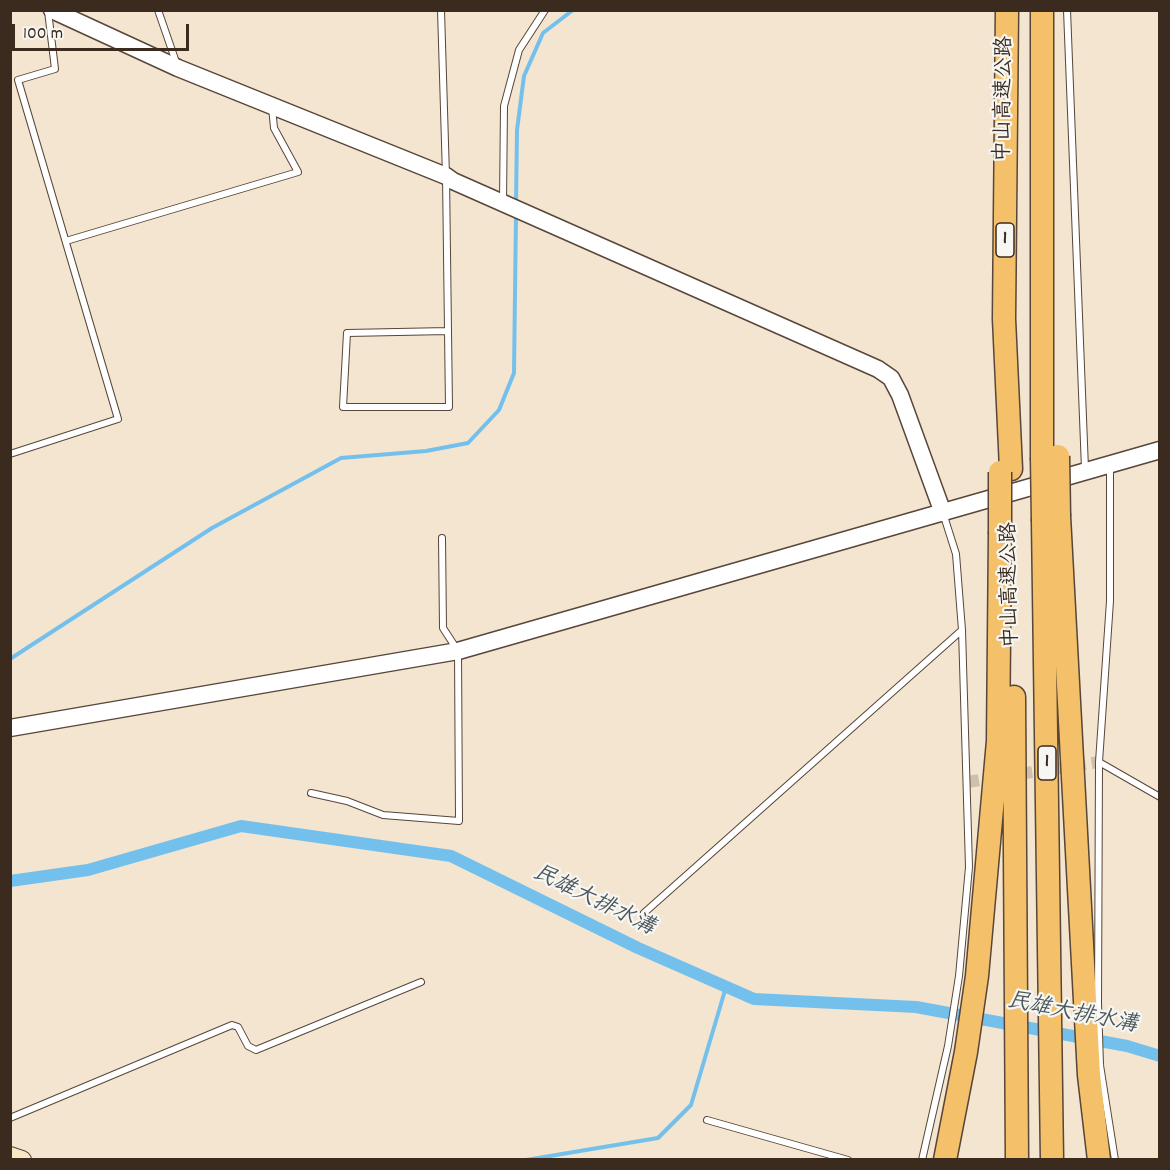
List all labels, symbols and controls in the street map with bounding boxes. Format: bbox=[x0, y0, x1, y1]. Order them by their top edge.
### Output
scale bar bbox=[15, 12, 192, 50]
text: 100 m bbox=[23, 22, 63, 47]
street label: 中山高速公路 bbox=[992, 36, 1020, 162]
road number: 1 bbox=[996, 223, 1014, 257]
street label: 中山高速公路 bbox=[998, 522, 1026, 648]
road number: 1 bbox=[1038, 746, 1056, 780]
water label: 民雄大排水溝 bbox=[528, 861, 658, 943]
water label: 民雄大排水溝 bbox=[1005, 989, 1139, 1041]

